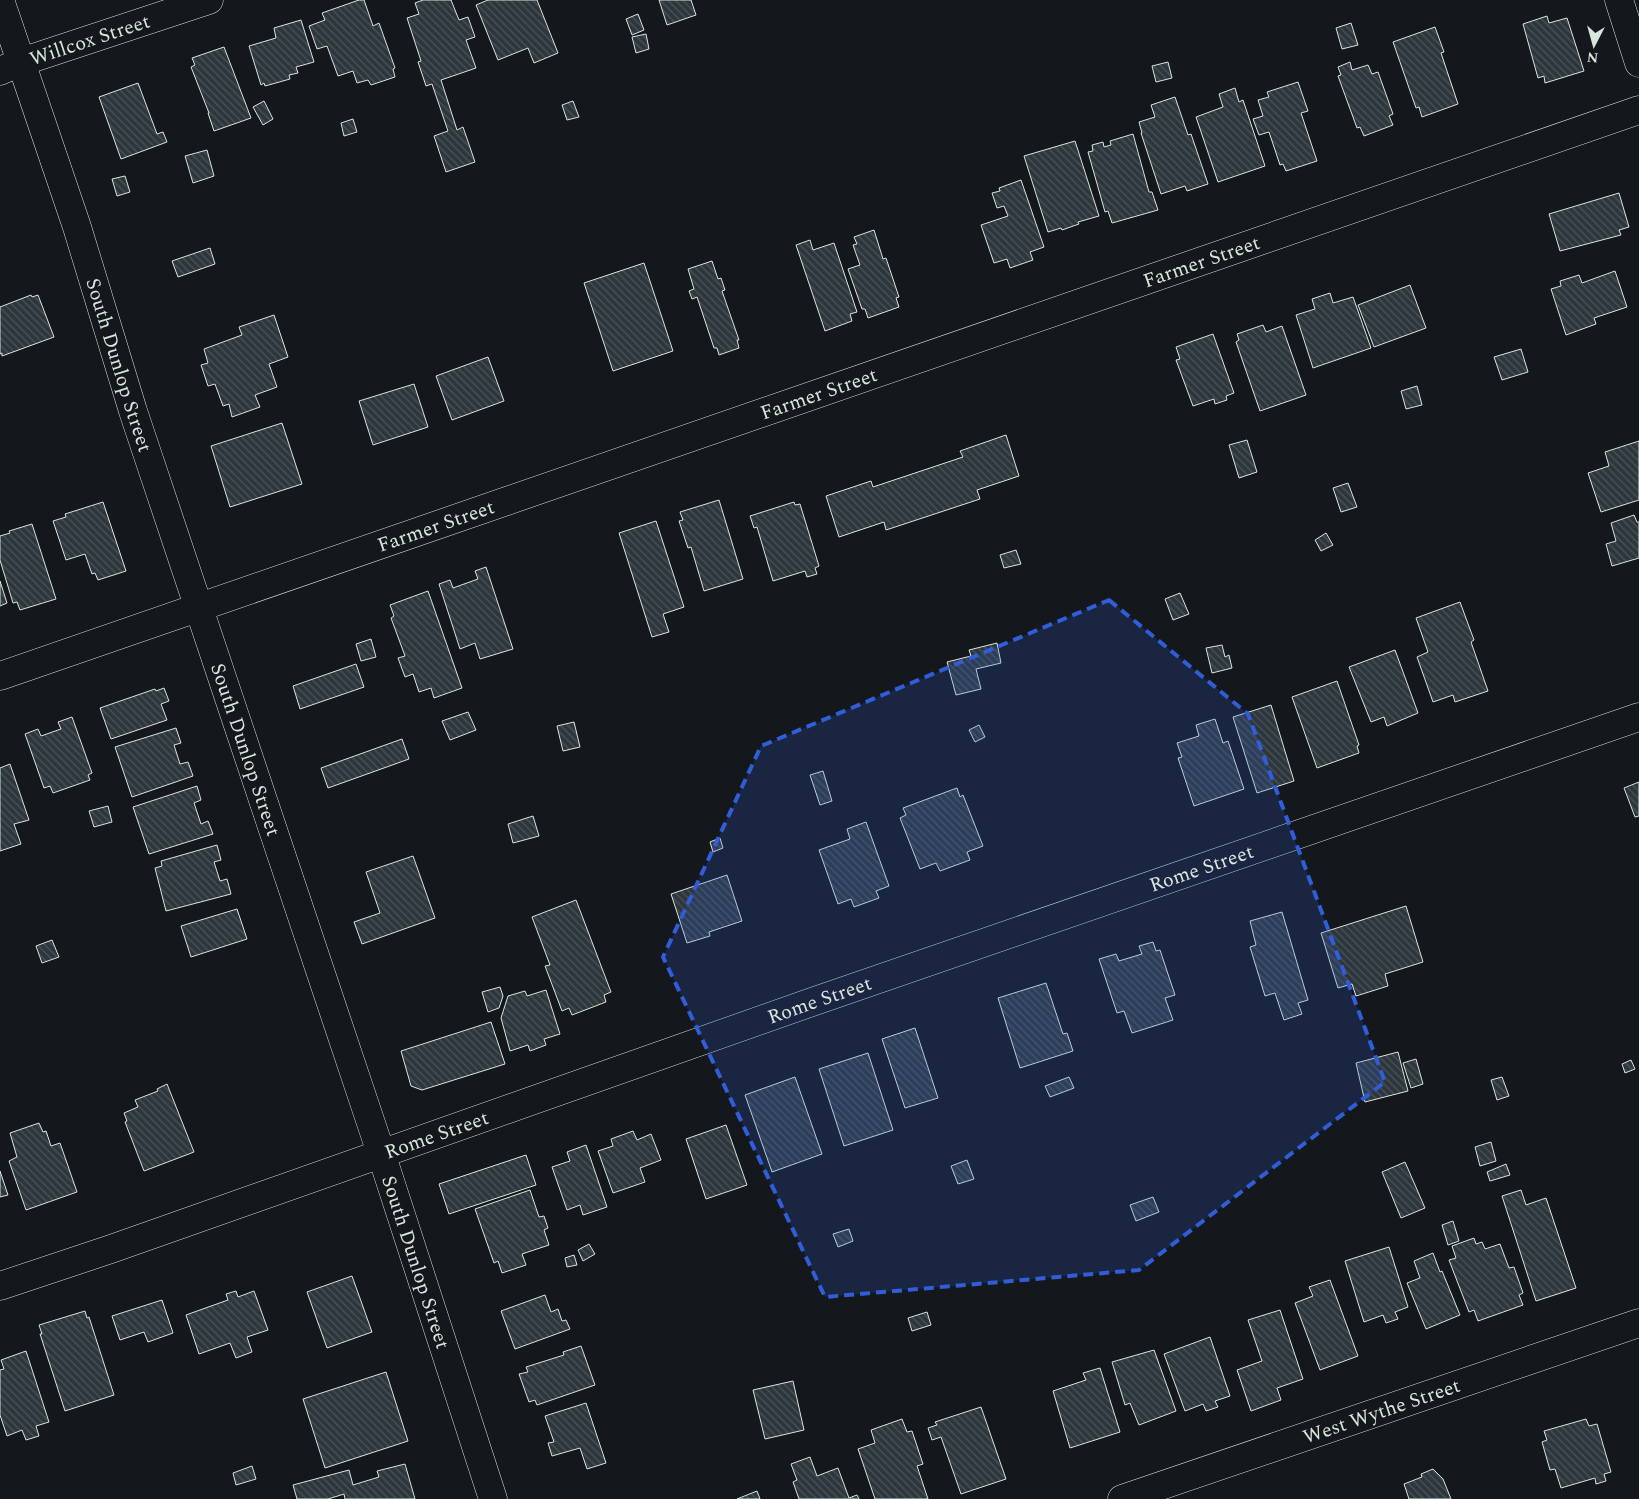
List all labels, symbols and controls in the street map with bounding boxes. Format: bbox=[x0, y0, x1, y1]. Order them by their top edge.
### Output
street label: Willcox Street bbox=[26, 7, 154, 74]
north arrow bbox=[1569, 20, 1619, 70]
text: N bbox=[1586, 46, 1599, 68]
street label: Farmer Street bbox=[1139, 228, 1264, 296]
street label: South Dunlop Street bbox=[77, 275, 160, 456]
street label: Farmer Street bbox=[756, 360, 881, 428]
street label: Farmer Street bbox=[374, 492, 499, 561]
street label: South Dunlop Street bbox=[202, 659, 288, 840]
street label: Rome Street bbox=[1145, 837, 1258, 901]
street label: Rome Street bbox=[764, 969, 876, 1033]
street label: Rome Street bbox=[381, 1103, 493, 1167]
street label: South Dunlop Street bbox=[373, 1172, 457, 1353]
street label: West Wythe Street bbox=[1299, 1371, 1464, 1452]

